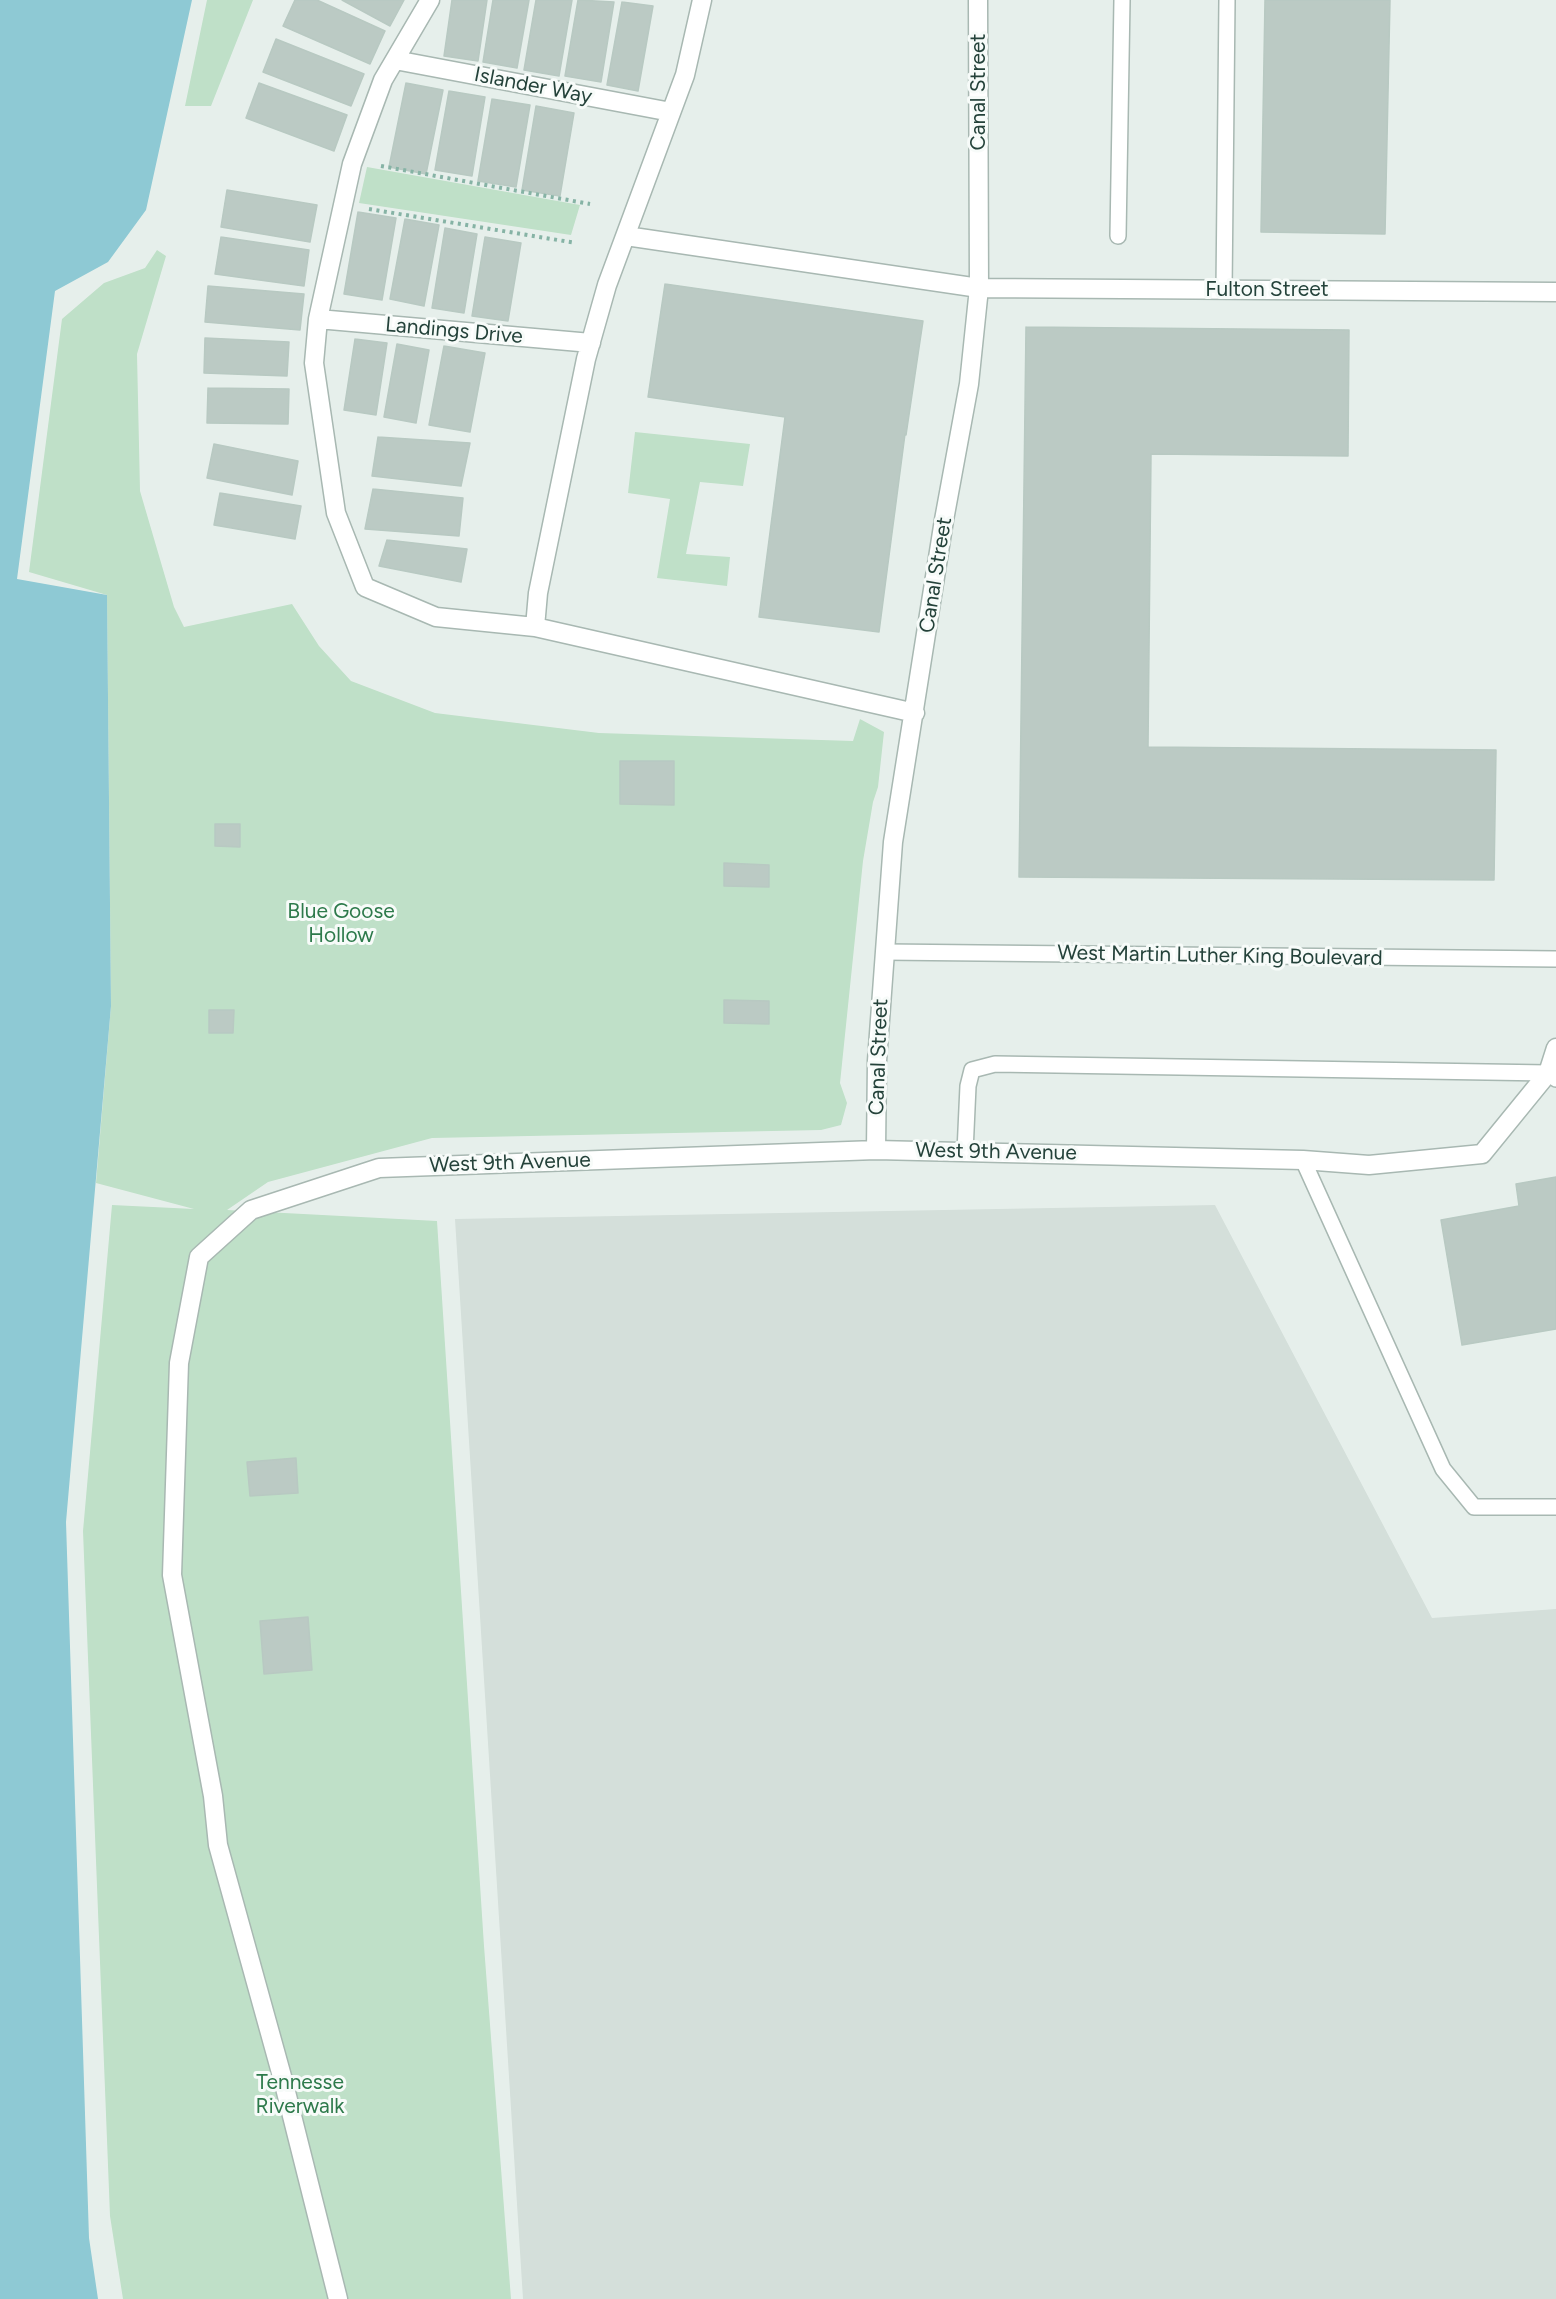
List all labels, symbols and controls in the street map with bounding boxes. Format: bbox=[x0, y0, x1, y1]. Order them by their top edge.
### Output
street label: Canal Street bbox=[966, 34, 992, 150]
street label: Islander Way bbox=[472, 62, 594, 110]
street label: Fulton Street bbox=[1205, 277, 1329, 303]
street label: Landings Drive bbox=[384, 312, 524, 350]
street label: Canal Street bbox=[914, 515, 958, 635]
park label: Blue Goose Hollow bbox=[287, 899, 395, 949]
street label: West Martin Luther King Boulevard bbox=[1057, 941, 1383, 971]
street label: Canal Street bbox=[864, 998, 894, 1116]
street label: West 9th Avenue bbox=[915, 1138, 1077, 1166]
street label: West 9th Avenue bbox=[429, 1148, 591, 1178]
park label: Tennesse Riverwalk bbox=[256, 2070, 344, 2120]

